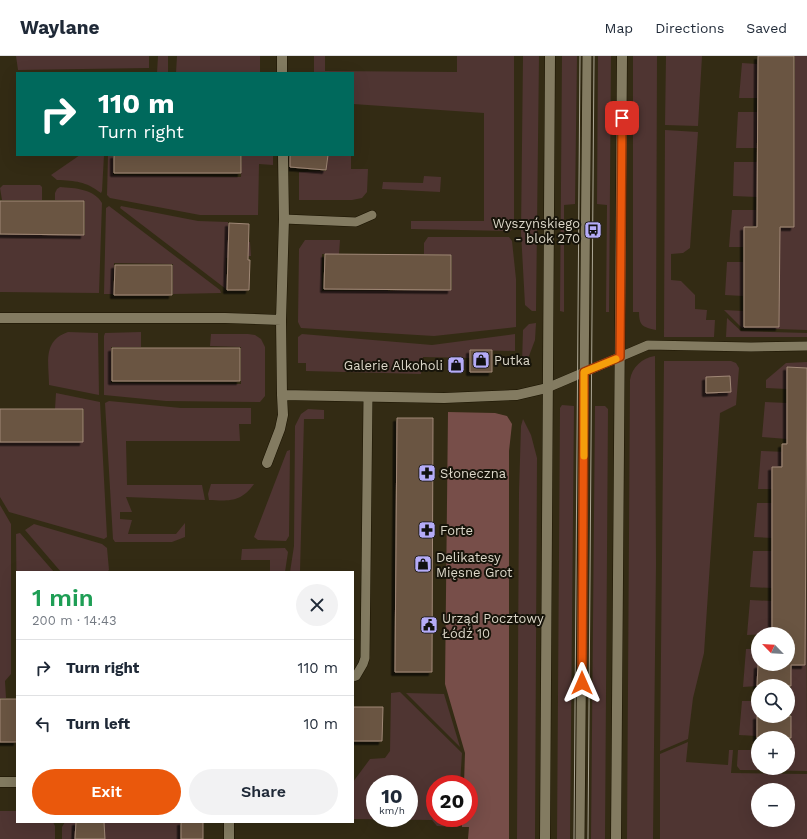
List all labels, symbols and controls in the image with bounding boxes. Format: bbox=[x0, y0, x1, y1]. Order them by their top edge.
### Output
text: Waylane bbox=[20, 16, 99, 39]
text: Map bbox=[605, 20, 633, 36]
text: Directions bbox=[655, 20, 724, 36]
text: Saved bbox=[746, 20, 787, 36]
text: 110 m bbox=[98, 87, 175, 120]
icon: right bbox=[32, 88, 84, 140]
pin bbox=[605, 101, 639, 135]
icon: arrive bbox=[611, 107, 633, 129]
text: Turn right bbox=[98, 121, 184, 142]
place label: Wyszyńskiego - blok 270 bbox=[493, 216, 580, 246]
bus stop icon: Wyszyńskiego - blok 270 bbox=[583, 220, 603, 240]
shop icon: Putka bbox=[471, 350, 491, 370]
place label: Putka bbox=[494, 353, 531, 368]
shop icon: Galerie Alkoholi bbox=[446, 355, 466, 375]
place label: Galerie Alkoholi bbox=[344, 358, 443, 373]
pharmacy icon: Słoneczna bbox=[417, 463, 437, 483]
place label: Słoneczna bbox=[440, 466, 507, 481]
pharmacy icon: Forte bbox=[417, 520, 437, 540]
place label: Forte bbox=[440, 523, 473, 538]
place label: Delikatesy Mięsne Grot bbox=[436, 550, 513, 580]
shop icon: Delikatesy Mięsne Grot bbox=[413, 554, 433, 574]
text: 1 min bbox=[32, 584, 94, 612]
button: close bbox=[296, 584, 338, 626]
place label: Urząd Pocztowy Łódź 10 bbox=[442, 611, 544, 641]
text: 200 m · 14:43 bbox=[32, 613, 117, 628]
public building icon: Urząd Pocztowy Łódź 10 bbox=[419, 615, 439, 635]
north arrow bbox=[751, 627, 795, 671]
map controls bbox=[751, 627, 795, 827]
icon: right bbox=[32, 657, 54, 679]
text: Turn right bbox=[66, 659, 139, 677]
text: 110 m bbox=[298, 659, 338, 677]
position arrow bbox=[561, 662, 603, 704]
button: search bbox=[751, 679, 795, 723]
icon: left bbox=[32, 713, 54, 735]
text: Turn left bbox=[66, 715, 130, 733]
text: 10 m bbox=[303, 715, 338, 733]
button: + bbox=[751, 731, 795, 775]
button: Exit bbox=[32, 769, 181, 815]
button: Share bbox=[189, 769, 338, 815]
speed limit sign: 20 bbox=[426, 775, 478, 827]
button: − bbox=[751, 783, 795, 827]
text: 10 bbox=[381, 784, 403, 808]
text: km/h bbox=[379, 805, 405, 816]

